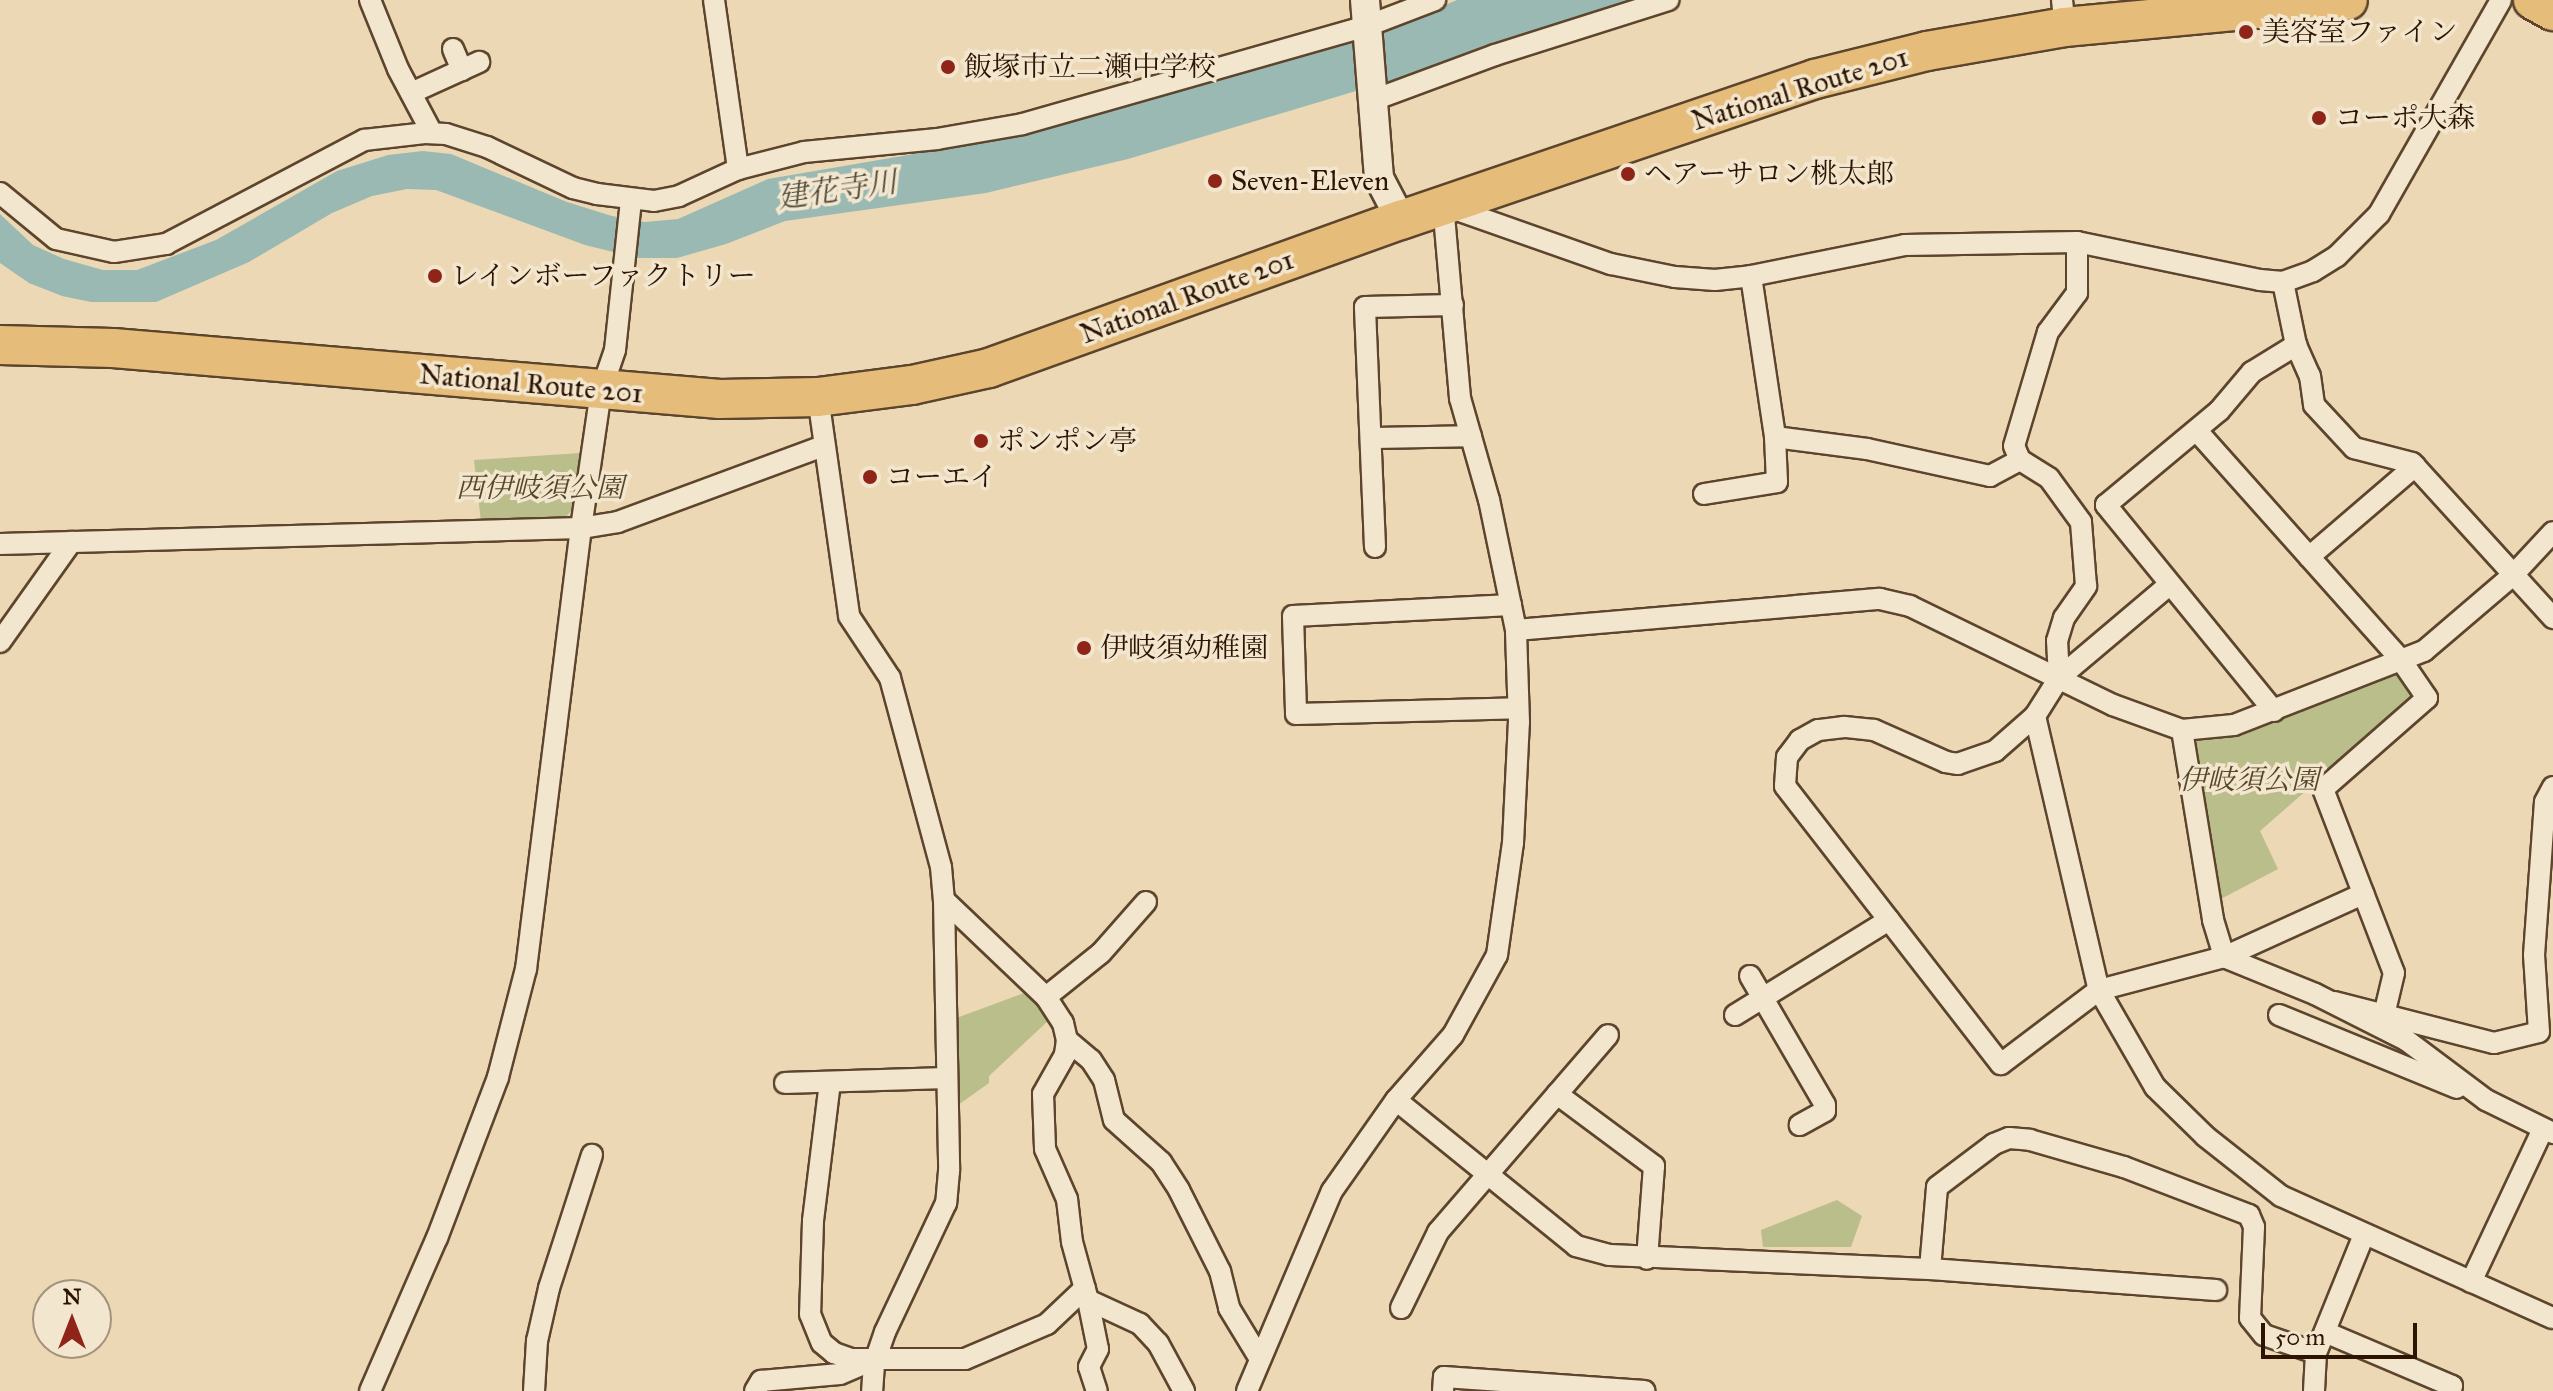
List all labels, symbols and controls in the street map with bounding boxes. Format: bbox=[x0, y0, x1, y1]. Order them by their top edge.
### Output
place label: 美容室ファイン bbox=[2262, 15, 2458, 49]
marker: 美容室ファイン bbox=[2237, 23, 2255, 41]
street label: National Route 201 bbox=[1688, 40, 1912, 138]
place label: 飯塚市立二瀬中学校 bbox=[964, 50, 1216, 84]
marker: 飯塚市立二瀬中学校 bbox=[939, 58, 957, 76]
place label: コーポ大森 bbox=[2335, 101, 2475, 135]
marker: コーポ大森 bbox=[2310, 109, 2328, 127]
place label: ヘアーサロン桃太郎 bbox=[1644, 157, 1895, 191]
water label: 建花寺川 bbox=[775, 164, 899, 216]
place label: Seven-Eleven bbox=[1231, 164, 1389, 198]
marker: ヘアーサロン桃太郎 bbox=[1619, 165, 1637, 183]
marker: Seven-Eleven bbox=[1206, 172, 1224, 190]
street label: National Route 201 bbox=[1076, 243, 1298, 351]
place label: レインボーファクトリー bbox=[451, 259, 759, 293]
marker: レインボーファクトリー bbox=[426, 267, 444, 285]
street label: National Route 201 bbox=[418, 357, 644, 411]
place label: ポンポン亭 bbox=[997, 424, 1137, 458]
marker: ポンポン亭 bbox=[972, 432, 990, 450]
place label: コーエイ bbox=[886, 460, 998, 494]
marker: コーエイ bbox=[861, 468, 879, 486]
park label: 西伊岐須公園 bbox=[456, 471, 624, 505]
place label: 伊岐須幼稚園 bbox=[1100, 631, 1268, 665]
marker: 伊岐須幼稚園 bbox=[1075, 639, 1093, 657]
park label: 伊岐須公園 bbox=[2179, 763, 2319, 797]
north arrow bbox=[32, 1279, 112, 1359]
text: N bbox=[63, 1283, 81, 1310]
scale bar bbox=[2265, 1307, 2421, 1357]
text: 50 m bbox=[2275, 1322, 2325, 1352]

